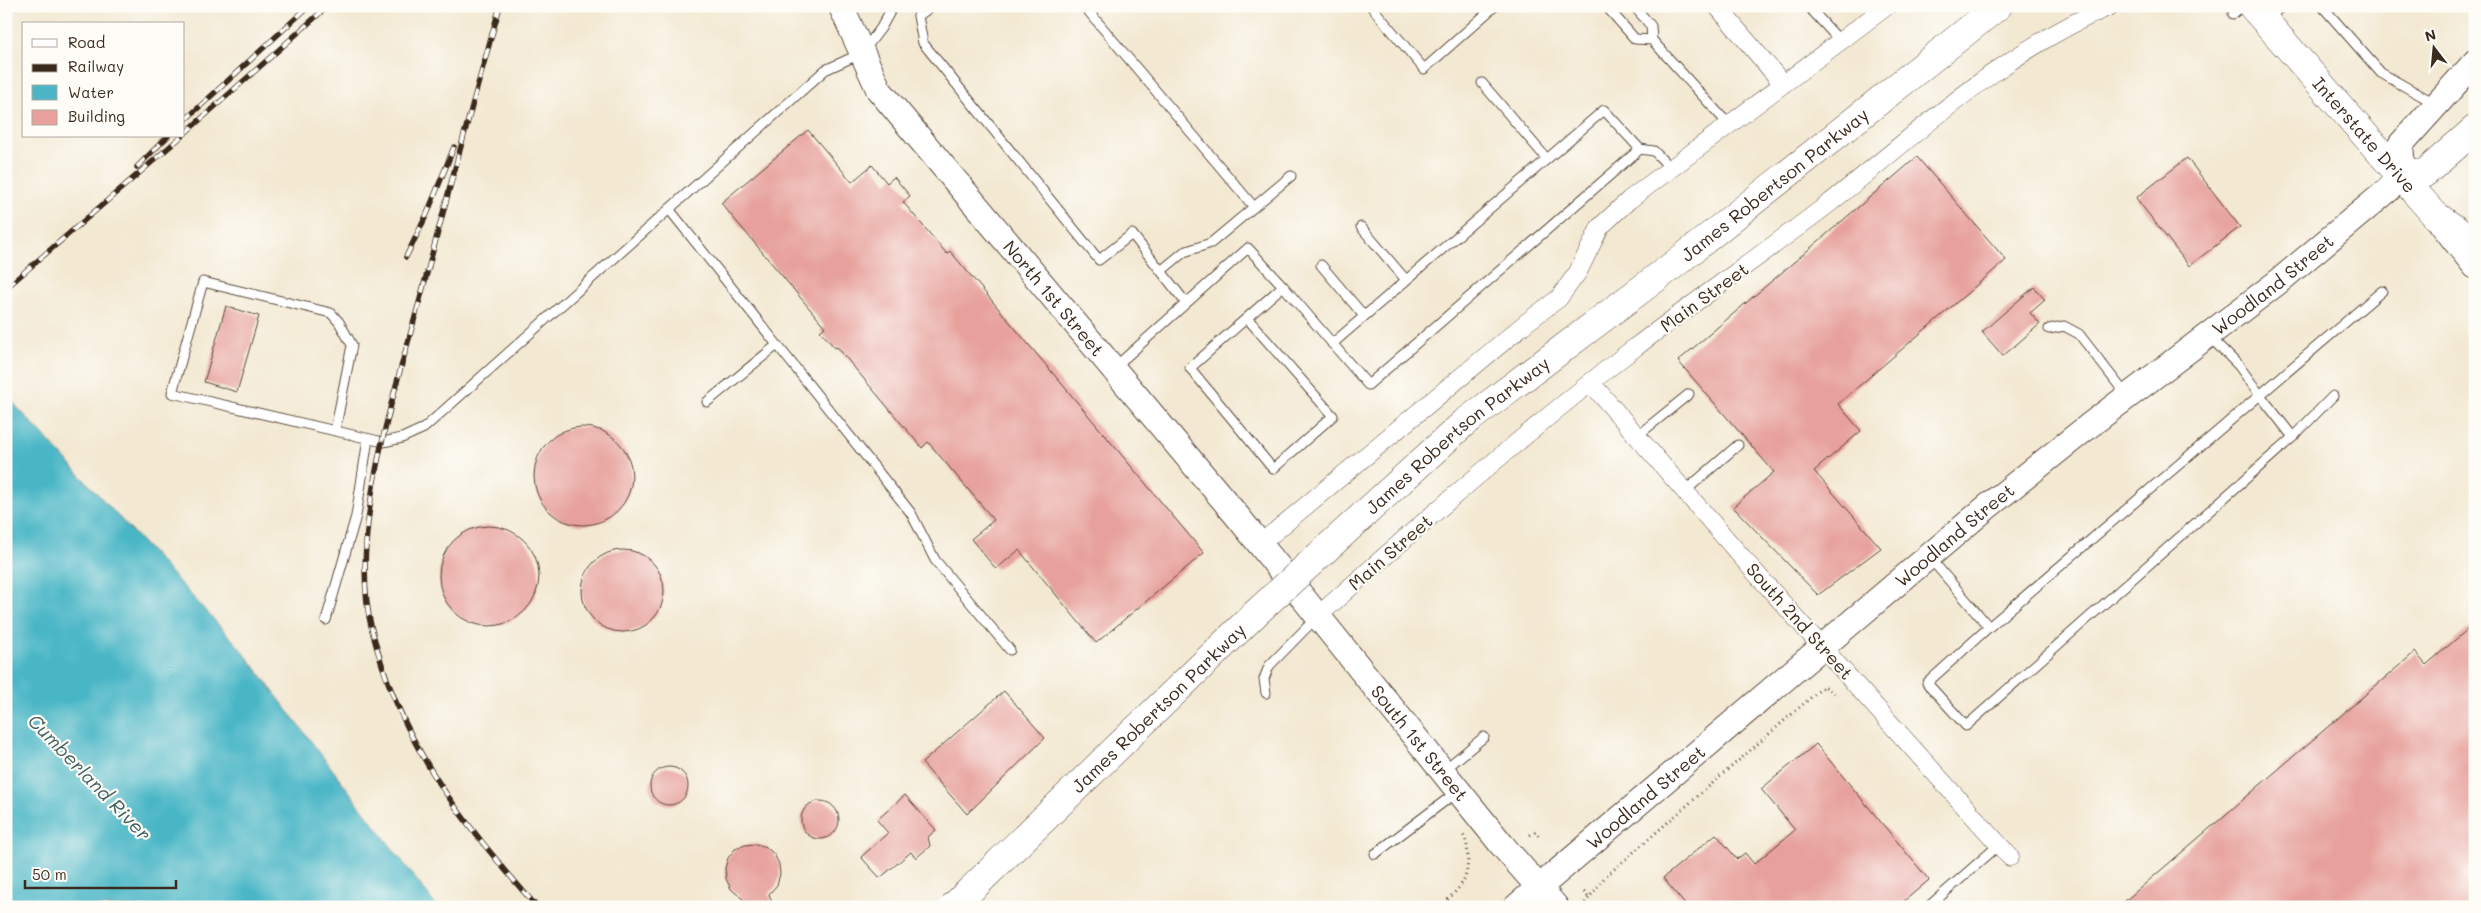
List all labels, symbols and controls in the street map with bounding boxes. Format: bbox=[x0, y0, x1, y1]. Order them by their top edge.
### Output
legend bbox=[22, 22, 185, 138]
north arrow bbox=[2408, 22, 2458, 72]
text: N bbox=[2423, 24, 2438, 46]
text: Road bbox=[68, 32, 105, 52]
text: Railway bbox=[68, 56, 124, 76]
street label: Interstate Drive bbox=[2307, 72, 2422, 198]
text: Water bbox=[68, 82, 114, 102]
street label: James Robertson Parkway bbox=[1676, 102, 1873, 267]
text: Building bbox=[68, 106, 125, 126]
street label: Woodland Street bbox=[2207, 229, 2338, 340]
street label: North 1st Street bbox=[998, 235, 1110, 361]
street label: Main Street bbox=[1655, 257, 1753, 337]
street label: James Robertson Parkway bbox=[1360, 351, 1554, 519]
street label: Woodland Street bbox=[1890, 478, 2019, 592]
street label: Main Street bbox=[1343, 509, 1437, 595]
street label: South 2nd Street bbox=[1741, 558, 1859, 684]
street label: James Robertson Parkway bbox=[1066, 618, 1250, 798]
street label: South 1st Street bbox=[1366, 680, 1474, 806]
water label: Cumberland River bbox=[23, 708, 157, 846]
street label: Woodland Street bbox=[1581, 740, 1710, 854]
scale bar bbox=[25, 858, 176, 890]
text: 50 m bbox=[32, 864, 67, 884]

